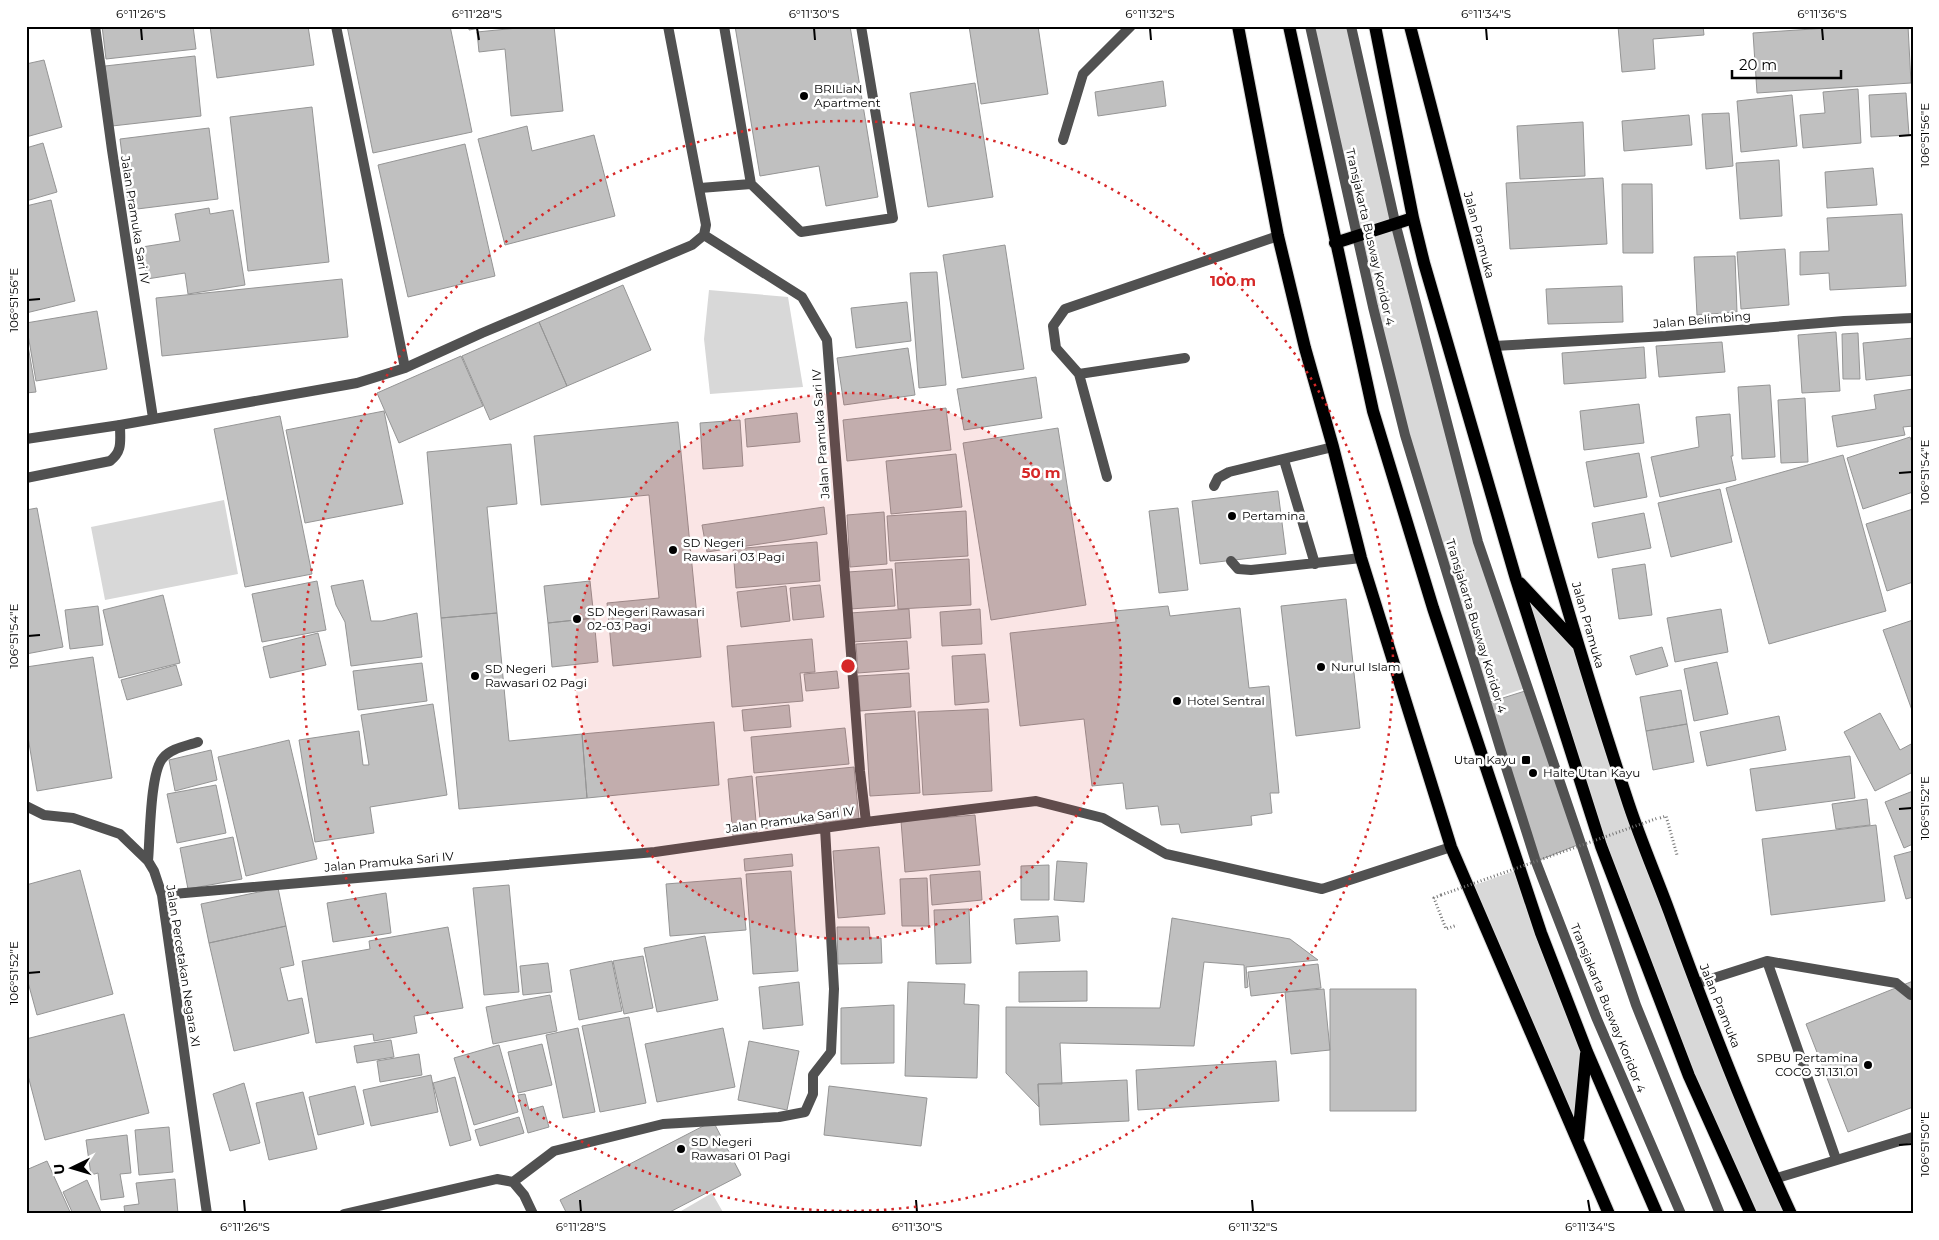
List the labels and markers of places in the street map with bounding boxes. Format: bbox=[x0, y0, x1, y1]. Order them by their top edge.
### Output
place label: BRILiaN Apartment bbox=[814, 81, 881, 110]
marker: BRILiaN Apartment bbox=[798, 90, 810, 102]
place label: Pertamina bbox=[1242, 508, 1306, 523]
marker: Pertamina bbox=[1226, 510, 1238, 522]
place label: SD Negeri Rawasari 03 Pagi bbox=[683, 535, 785, 564]
marker: SD Negeri Rawasari 03 Pagi bbox=[667, 544, 679, 556]
place label: SD Negeri Rawasari 02-03 Pagi bbox=[587, 604, 705, 633]
marker: SD Negeri Rawasari 02-03 Pagi bbox=[571, 613, 583, 625]
centre of rings bbox=[839, 657, 857, 675]
place label: Nurul Islam bbox=[1331, 659, 1401, 674]
place label: SD Negeri Rawasari 02 Pagi bbox=[485, 661, 587, 690]
marker: Nurul Islam bbox=[1315, 661, 1327, 673]
marker: SD Negeri Rawasari 02 Pagi bbox=[469, 670, 481, 682]
place label: Hotel Sentral bbox=[1187, 693, 1265, 708]
marker: Hotel Sentral bbox=[1171, 695, 1183, 707]
place label: Utan Kayu bbox=[1454, 752, 1516, 767]
marker: Utan Kayu bbox=[1520, 754, 1532, 766]
place label: Halte Utan Kayu bbox=[1543, 765, 1640, 780]
marker: Halte Utan Kayu bbox=[1527, 767, 1539, 779]
place label: SPBU Pertamina COCO 31.131.01 bbox=[1757, 1050, 1858, 1079]
marker: SPBU Pertamina COCO 31.131.01 bbox=[1862, 1059, 1874, 1071]
place label: SD Negeri Rawasari 01 Pagi bbox=[691, 1134, 790, 1163]
marker: SD Negeri Rawasari 01 Pagi bbox=[675, 1143, 687, 1155]

